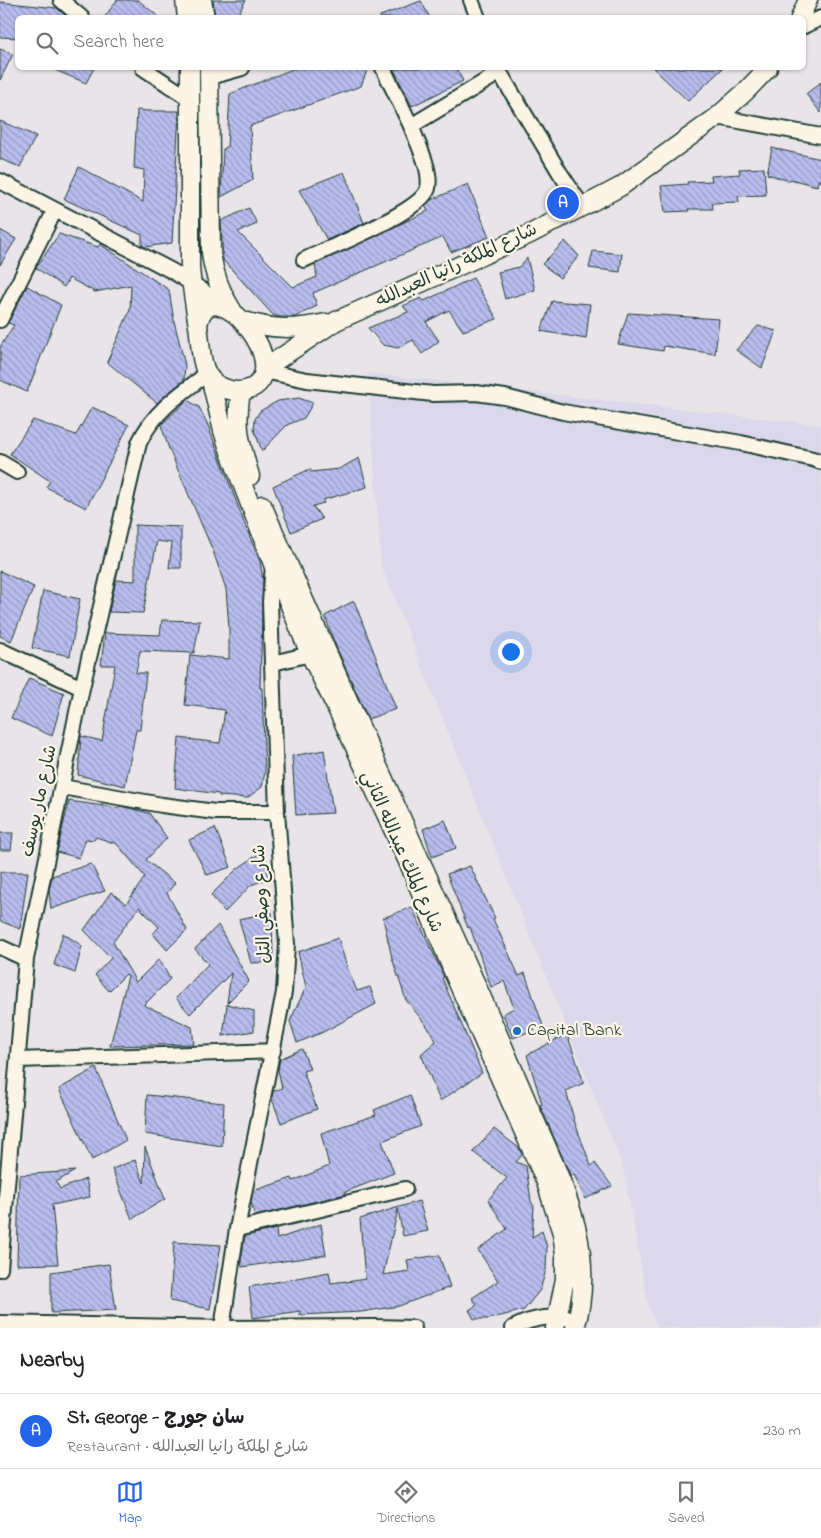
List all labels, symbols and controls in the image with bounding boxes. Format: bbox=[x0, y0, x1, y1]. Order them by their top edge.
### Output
search box bbox=[15, 15, 806, 70]
icon: search bbox=[33, 29, 61, 57]
text: Search here bbox=[73, 29, 164, 56]
pin: A bbox=[547, 184, 579, 222]
street label: شارع الملكة رانيا العبدالله bbox=[372, 217, 542, 315]
your location bbox=[498, 639, 524, 665]
street label: شارع مار يوسف bbox=[15, 742, 65, 860]
street label: شارع الملك عبدالله الثاني bbox=[353, 767, 448, 938]
street label: شارع وصفي التل bbox=[247, 844, 280, 964]
place label: Capital Bank bbox=[527, 1018, 622, 1044]
marker: Capital Bank bbox=[511, 1025, 523, 1037]
text: Nearby bbox=[20, 1346, 84, 1376]
text: St. George - سان جورج bbox=[67, 1405, 244, 1432]
text: A bbox=[31, 1419, 41, 1443]
text: 230 m bbox=[763, 1419, 801, 1443]
text: Restaurant · شارع الملكة رانيا العبدالله bbox=[67, 1435, 308, 1459]
tab: Map bbox=[116, 1478, 144, 1529]
tab: Directions bbox=[377, 1478, 435, 1529]
tab: Saved bbox=[668, 1478, 705, 1529]

